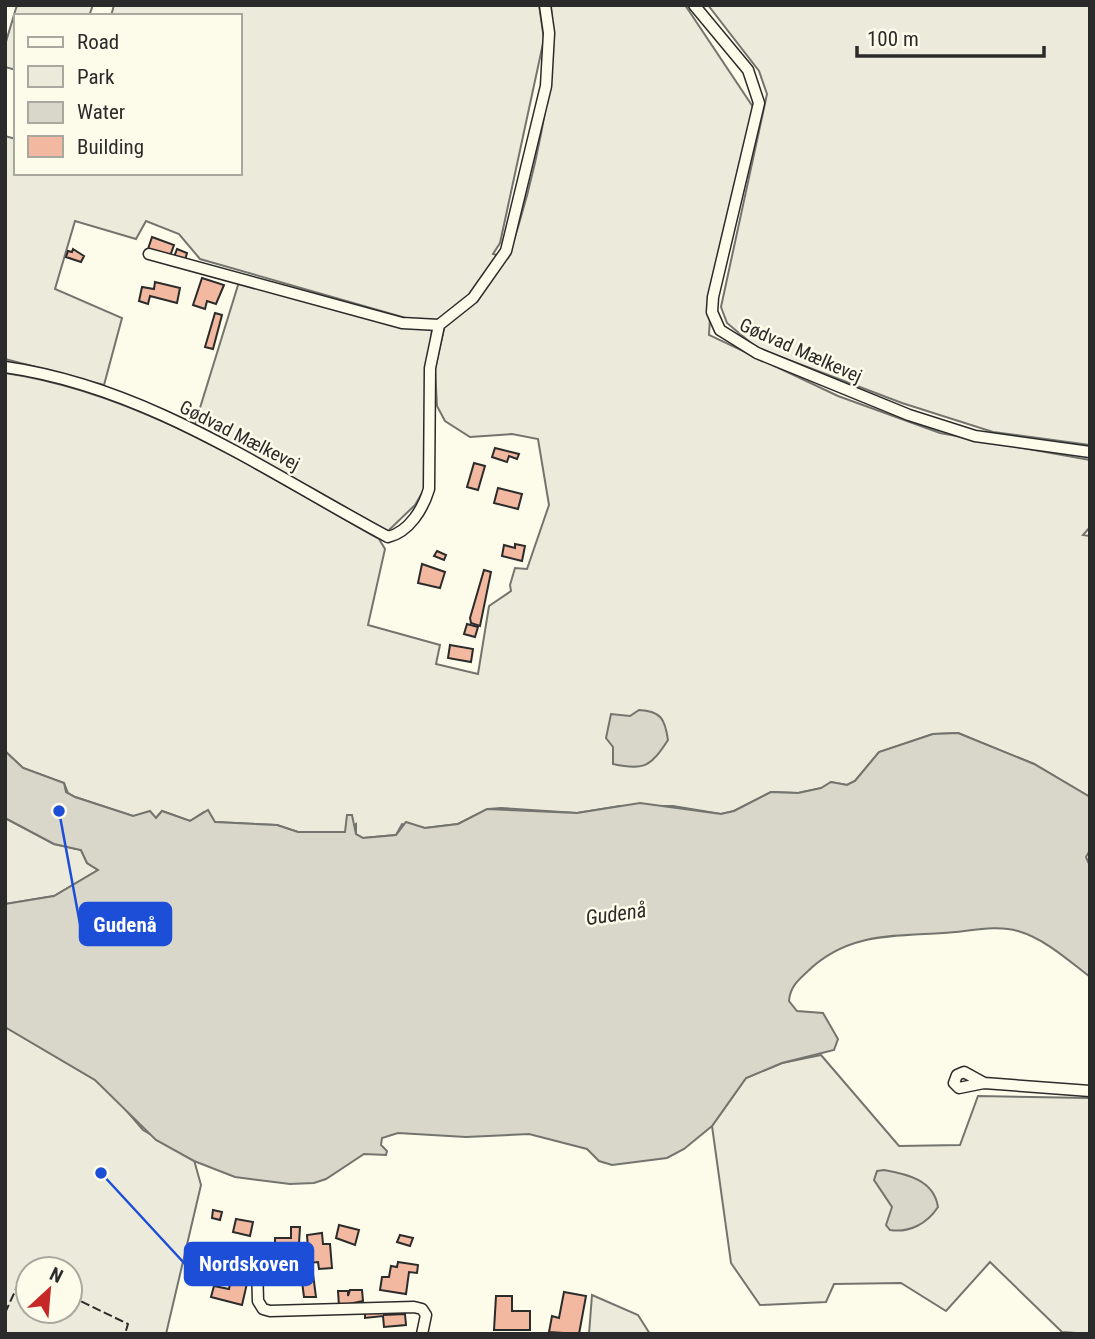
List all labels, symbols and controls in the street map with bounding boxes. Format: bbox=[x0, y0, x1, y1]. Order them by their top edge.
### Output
legend bbox=[14, 14, 242, 175]
scale bar bbox=[857, 14, 1044, 58]
text: 100 m bbox=[867, 27, 919, 51]
text: Road bbox=[77, 30, 119, 54]
text: Park bbox=[77, 65, 115, 89]
text: Water bbox=[77, 100, 125, 124]
text: Building bbox=[77, 135, 144, 159]
street label: Gødvad Mælkevej bbox=[736, 313, 866, 388]
street label: Gødvad Mælkevej bbox=[176, 395, 304, 476]
water label: Gudenå bbox=[584, 898, 648, 930]
callout: Gudenå bbox=[80, 903, 171, 945]
text: Gudenå bbox=[93, 913, 157, 937]
callout: Nordskoven bbox=[185, 1243, 313, 1285]
text: Nordskoven bbox=[199, 1252, 299, 1276]
north arrow bbox=[14, 1255, 84, 1325]
text: N bbox=[46, 1262, 67, 1288]

